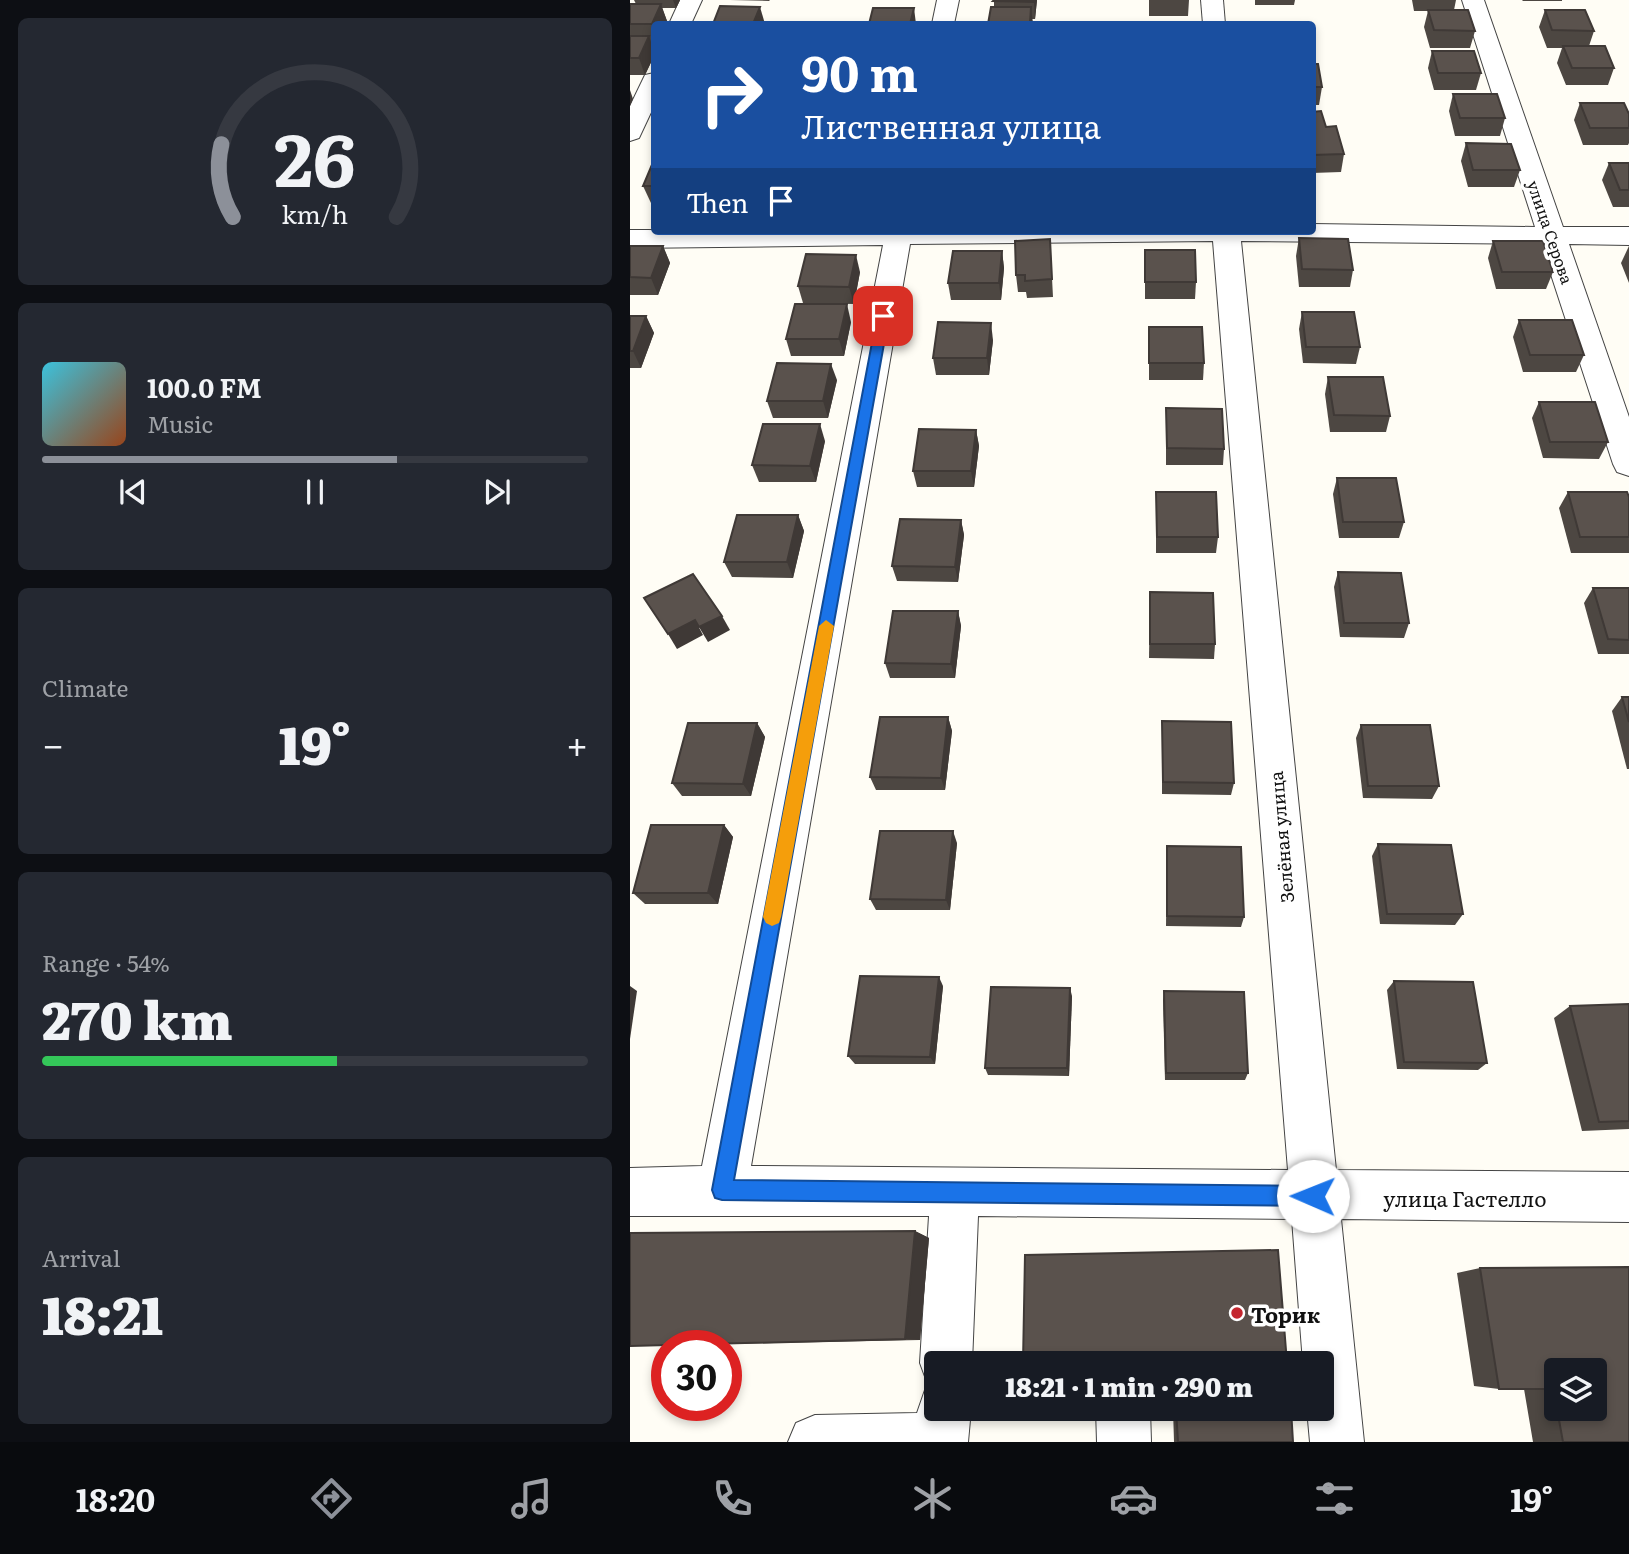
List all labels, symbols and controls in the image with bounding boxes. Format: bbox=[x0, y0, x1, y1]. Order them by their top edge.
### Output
text: 90 m bbox=[801, 34, 918, 107]
icon: right bbox=[686, 49, 777, 140]
text: Лиственная улица bbox=[801, 101, 1101, 149]
text: 26 bbox=[274, 102, 356, 210]
street label: улица Серова bbox=[1522, 177, 1580, 287]
text: Then bbox=[686, 182, 748, 221]
icon: arrive bbox=[762, 182, 800, 220]
text: km/h bbox=[282, 195, 348, 232]
pin bbox=[853, 286, 913, 346]
icon: arrive bbox=[864, 297, 902, 335]
text: 100.0 FM bbox=[147, 367, 262, 406]
text: Music bbox=[147, 406, 213, 440]
icon: previous bbox=[114, 473, 152, 511]
icon: pause bbox=[296, 473, 334, 511]
icon: next bbox=[478, 473, 516, 511]
text: Climate bbox=[42, 670, 128, 704]
text: 19° bbox=[279, 704, 351, 781]
text: − bbox=[42, 714, 64, 771]
text: + bbox=[566, 714, 588, 771]
street label: Зелёная улица bbox=[1262, 770, 1300, 904]
text: Range · 54% bbox=[42, 945, 170, 979]
text: 270 km bbox=[42, 979, 233, 1056]
position arrow bbox=[1276, 1159, 1350, 1233]
street label: улица Гастелло bbox=[1383, 1182, 1547, 1213]
text: Arrival bbox=[42, 1240, 121, 1274]
text: 18:21 bbox=[42, 1274, 163, 1351]
place label: Торик bbox=[1251, 1298, 1321, 1329]
marker: Торик bbox=[1229, 1305, 1245, 1321]
speed limit sign: 30 bbox=[651, 1330, 742, 1421]
map controls bbox=[1544, 1358, 1607, 1421]
button: layers bbox=[1544, 1358, 1607, 1421]
text: 18:21 · 1 min · 290 m bbox=[1005, 1366, 1253, 1405]
text: 18:20 bbox=[76, 1474, 155, 1522]
icon: directions bbox=[307, 1474, 356, 1523]
icon: music bbox=[507, 1474, 556, 1523]
icon: phone bbox=[708, 1474, 757, 1523]
icon: climate bbox=[908, 1474, 957, 1523]
icon: car bbox=[1109, 1474, 1158, 1523]
icon: filters bbox=[1310, 1474, 1359, 1523]
text: 19° bbox=[1510, 1474, 1553, 1522]

